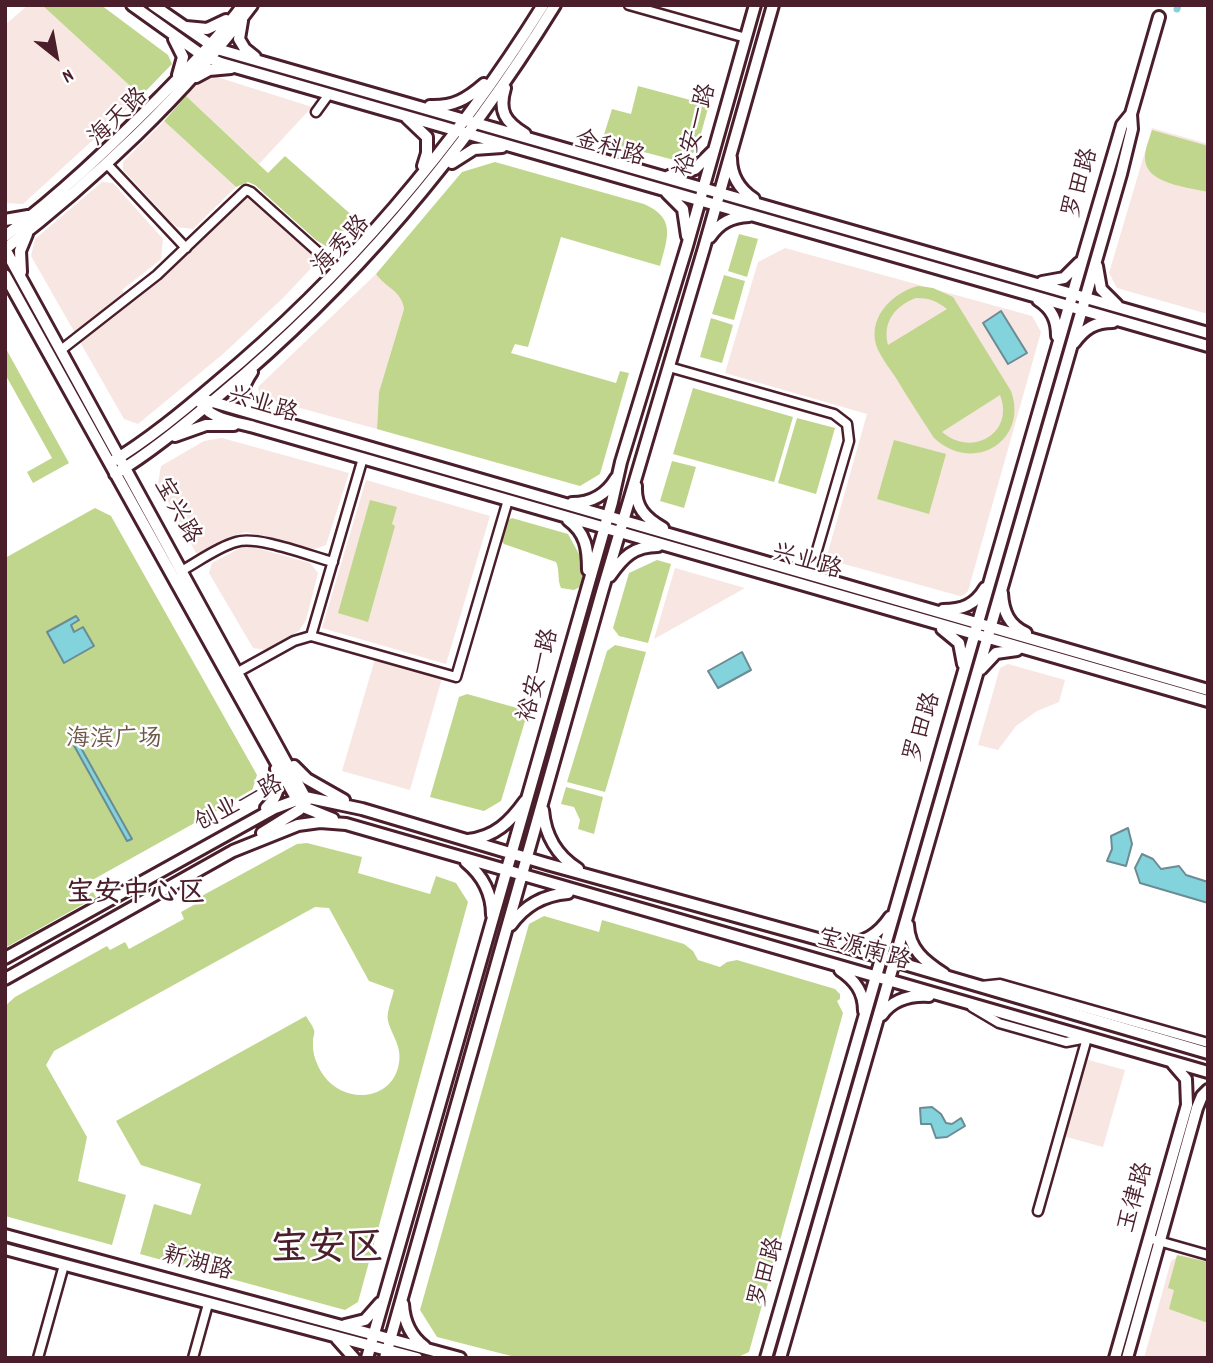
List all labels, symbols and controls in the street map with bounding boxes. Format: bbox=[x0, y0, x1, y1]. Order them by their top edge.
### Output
north arrow bbox=[21, 21, 91, 91]
text: N bbox=[56, 60, 78, 88]
street label: 裕安一路 bbox=[671, 81, 725, 181]
street label: 海天路 bbox=[84, 84, 156, 154]
street label: 金科路 bbox=[570, 127, 648, 175]
street label: 罗田路 bbox=[1059, 145, 1107, 223]
street label: 海秀路 bbox=[308, 211, 378, 283]
street label: 兴业路 bbox=[223, 383, 301, 431]
street label: 宝兴路 bbox=[145, 474, 205, 550]
street label: 兴业路 bbox=[767, 540, 845, 588]
street label: 裕安一路 bbox=[515, 626, 567, 726]
street label: 罗田路 bbox=[901, 689, 949, 767]
park label: 海滨广场 bbox=[66, 728, 162, 756]
street label: 创业一路 bbox=[191, 771, 289, 841]
district label: 宝安中心区 bbox=[66, 879, 206, 913]
street label: 宝源南路 bbox=[813, 925, 913, 979]
street label: 玉律路 bbox=[1114, 1159, 1162, 1237]
district label: 宝安区 bbox=[270, 1230, 384, 1276]
street label: 罗田路 bbox=[745, 1234, 793, 1312]
street label: 新湖路 bbox=[158, 1243, 236, 1289]

